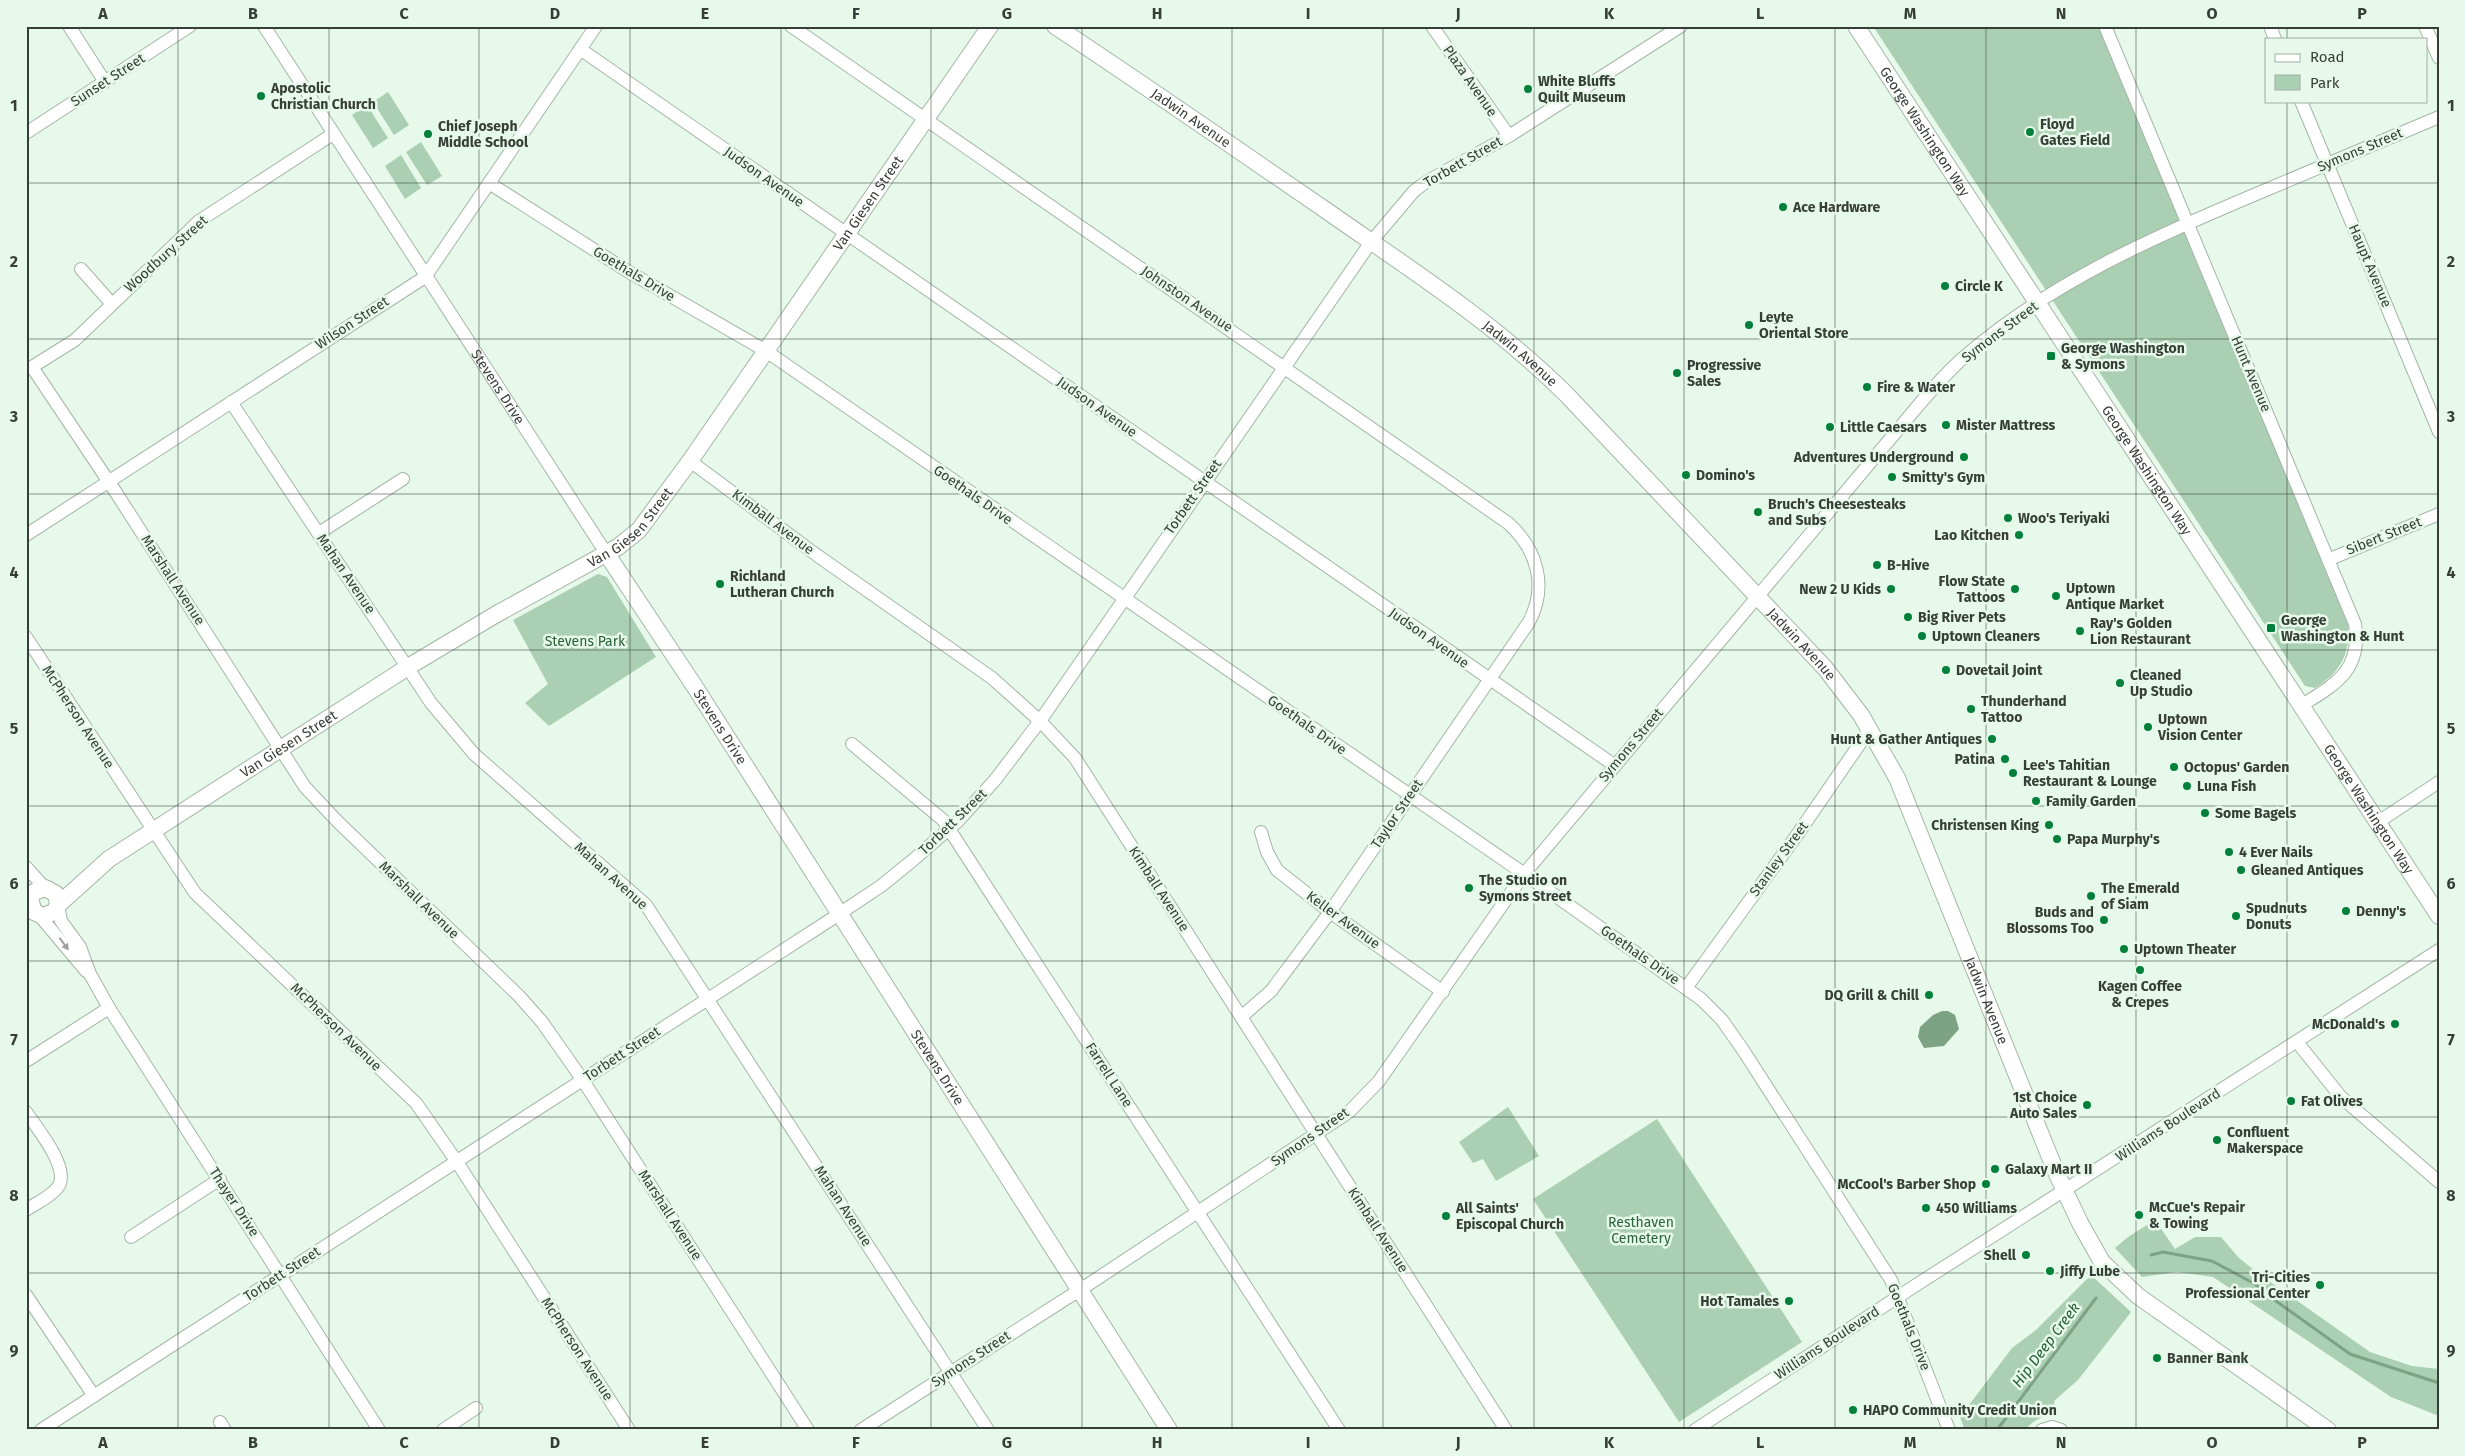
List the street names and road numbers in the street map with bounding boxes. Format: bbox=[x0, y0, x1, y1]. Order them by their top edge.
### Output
street label: Plaza Avenue bbox=[1439, 42, 1501, 120]
street label: Sunset Street bbox=[68, 49, 149, 110]
street label: George Washington Way bbox=[1876, 63, 1974, 200]
street label: Jadwin Avenue bbox=[1148, 85, 1234, 151]
street label: Symons Street bbox=[2315, 124, 2406, 176]
street label: Torbett Street bbox=[1421, 132, 1506, 191]
street label: Judson Avenue bbox=[721, 143, 807, 211]
street label: Van Giesen Street bbox=[829, 152, 907, 254]
street label: Woodbury Street bbox=[121, 211, 212, 296]
street label: Haupt Avenue bbox=[2345, 222, 2395, 310]
street label: Goethals Drive bbox=[590, 243, 678, 305]
street label: Johnston Avenue bbox=[1138, 262, 1236, 336]
street label: Wilson Street bbox=[312, 292, 393, 353]
street label: Symons Street bbox=[1959, 297, 2042, 366]
street label: Jadwin Avenue bbox=[1480, 317, 1561, 390]
street label: Hunt Avenue bbox=[2227, 333, 2275, 415]
street label: Stevens Drive bbox=[468, 346, 529, 427]
street label: Judson Avenue bbox=[1054, 373, 1140, 441]
street label: George Washington Way bbox=[2098, 402, 2196, 538]
street label: Torbett Street bbox=[1161, 455, 1226, 538]
street label: Goethals Drive bbox=[930, 461, 1016, 529]
street label: Van Giesen Street bbox=[584, 483, 677, 571]
street label: Kimball Avenue bbox=[729, 486, 817, 558]
street label: Sibert Street bbox=[2344, 513, 2425, 559]
street label: Mahan Avenue bbox=[313, 531, 379, 617]
street label: Marshall Avenue bbox=[137, 532, 209, 628]
street label: Judson Avenue bbox=[1386, 604, 1472, 672]
street label: Jadwin Avenue bbox=[1764, 604, 1840, 683]
street label: McPherson Avenue bbox=[38, 662, 118, 772]
street label: Stevens Drive bbox=[690, 686, 751, 768]
street label: Goethals Drive bbox=[1264, 691, 1350, 759]
street label: Symons Street bbox=[1595, 704, 1667, 785]
street label: Van Giesen Street bbox=[237, 706, 341, 781]
street label: George Washington Way bbox=[2320, 741, 2418, 877]
street label: Taylor Street bbox=[1368, 775, 1427, 852]
street label: Torbett Street bbox=[916, 785, 991, 859]
street label: Stanley Street bbox=[1746, 817, 1812, 900]
street label: Mahan Avenue bbox=[571, 839, 651, 913]
street label: Kimball Avenue bbox=[1125, 843, 1193, 935]
street label: Marshall Avenue bbox=[376, 858, 462, 942]
street label: Keller Avenue bbox=[1303, 888, 1383, 952]
street label: Goethals Drive bbox=[1597, 921, 1683, 989]
street label: Jadwin Avenue bbox=[1962, 954, 2012, 1047]
street label: McPherson Avenue bbox=[287, 979, 385, 1075]
street label: Torbett Street bbox=[581, 1022, 664, 1085]
street label: Stevens Drive bbox=[907, 1027, 968, 1108]
street label: Farrell Lane bbox=[1082, 1039, 1136, 1111]
street label: Williams Boulevard bbox=[2112, 1085, 2224, 1165]
street label: Symons Street bbox=[1268, 1103, 1353, 1170]
street label: Mahan Avenue bbox=[811, 1162, 875, 1250]
street label: Thayer Drive bbox=[205, 1164, 263, 1240]
street label: Marshall Avenue bbox=[634, 1167, 706, 1263]
street label: Kimball Avenue bbox=[1344, 1184, 1412, 1276]
street label: Torbett Street bbox=[241, 1242, 324, 1305]
street label: Goethals Drive bbox=[1884, 1281, 1934, 1373]
street label: McPherson Avenue bbox=[537, 1294, 617, 1404]
street label: Williams Boulevard bbox=[1771, 1303, 1883, 1383]
street label: Symons Street bbox=[928, 1327, 1015, 1391]

